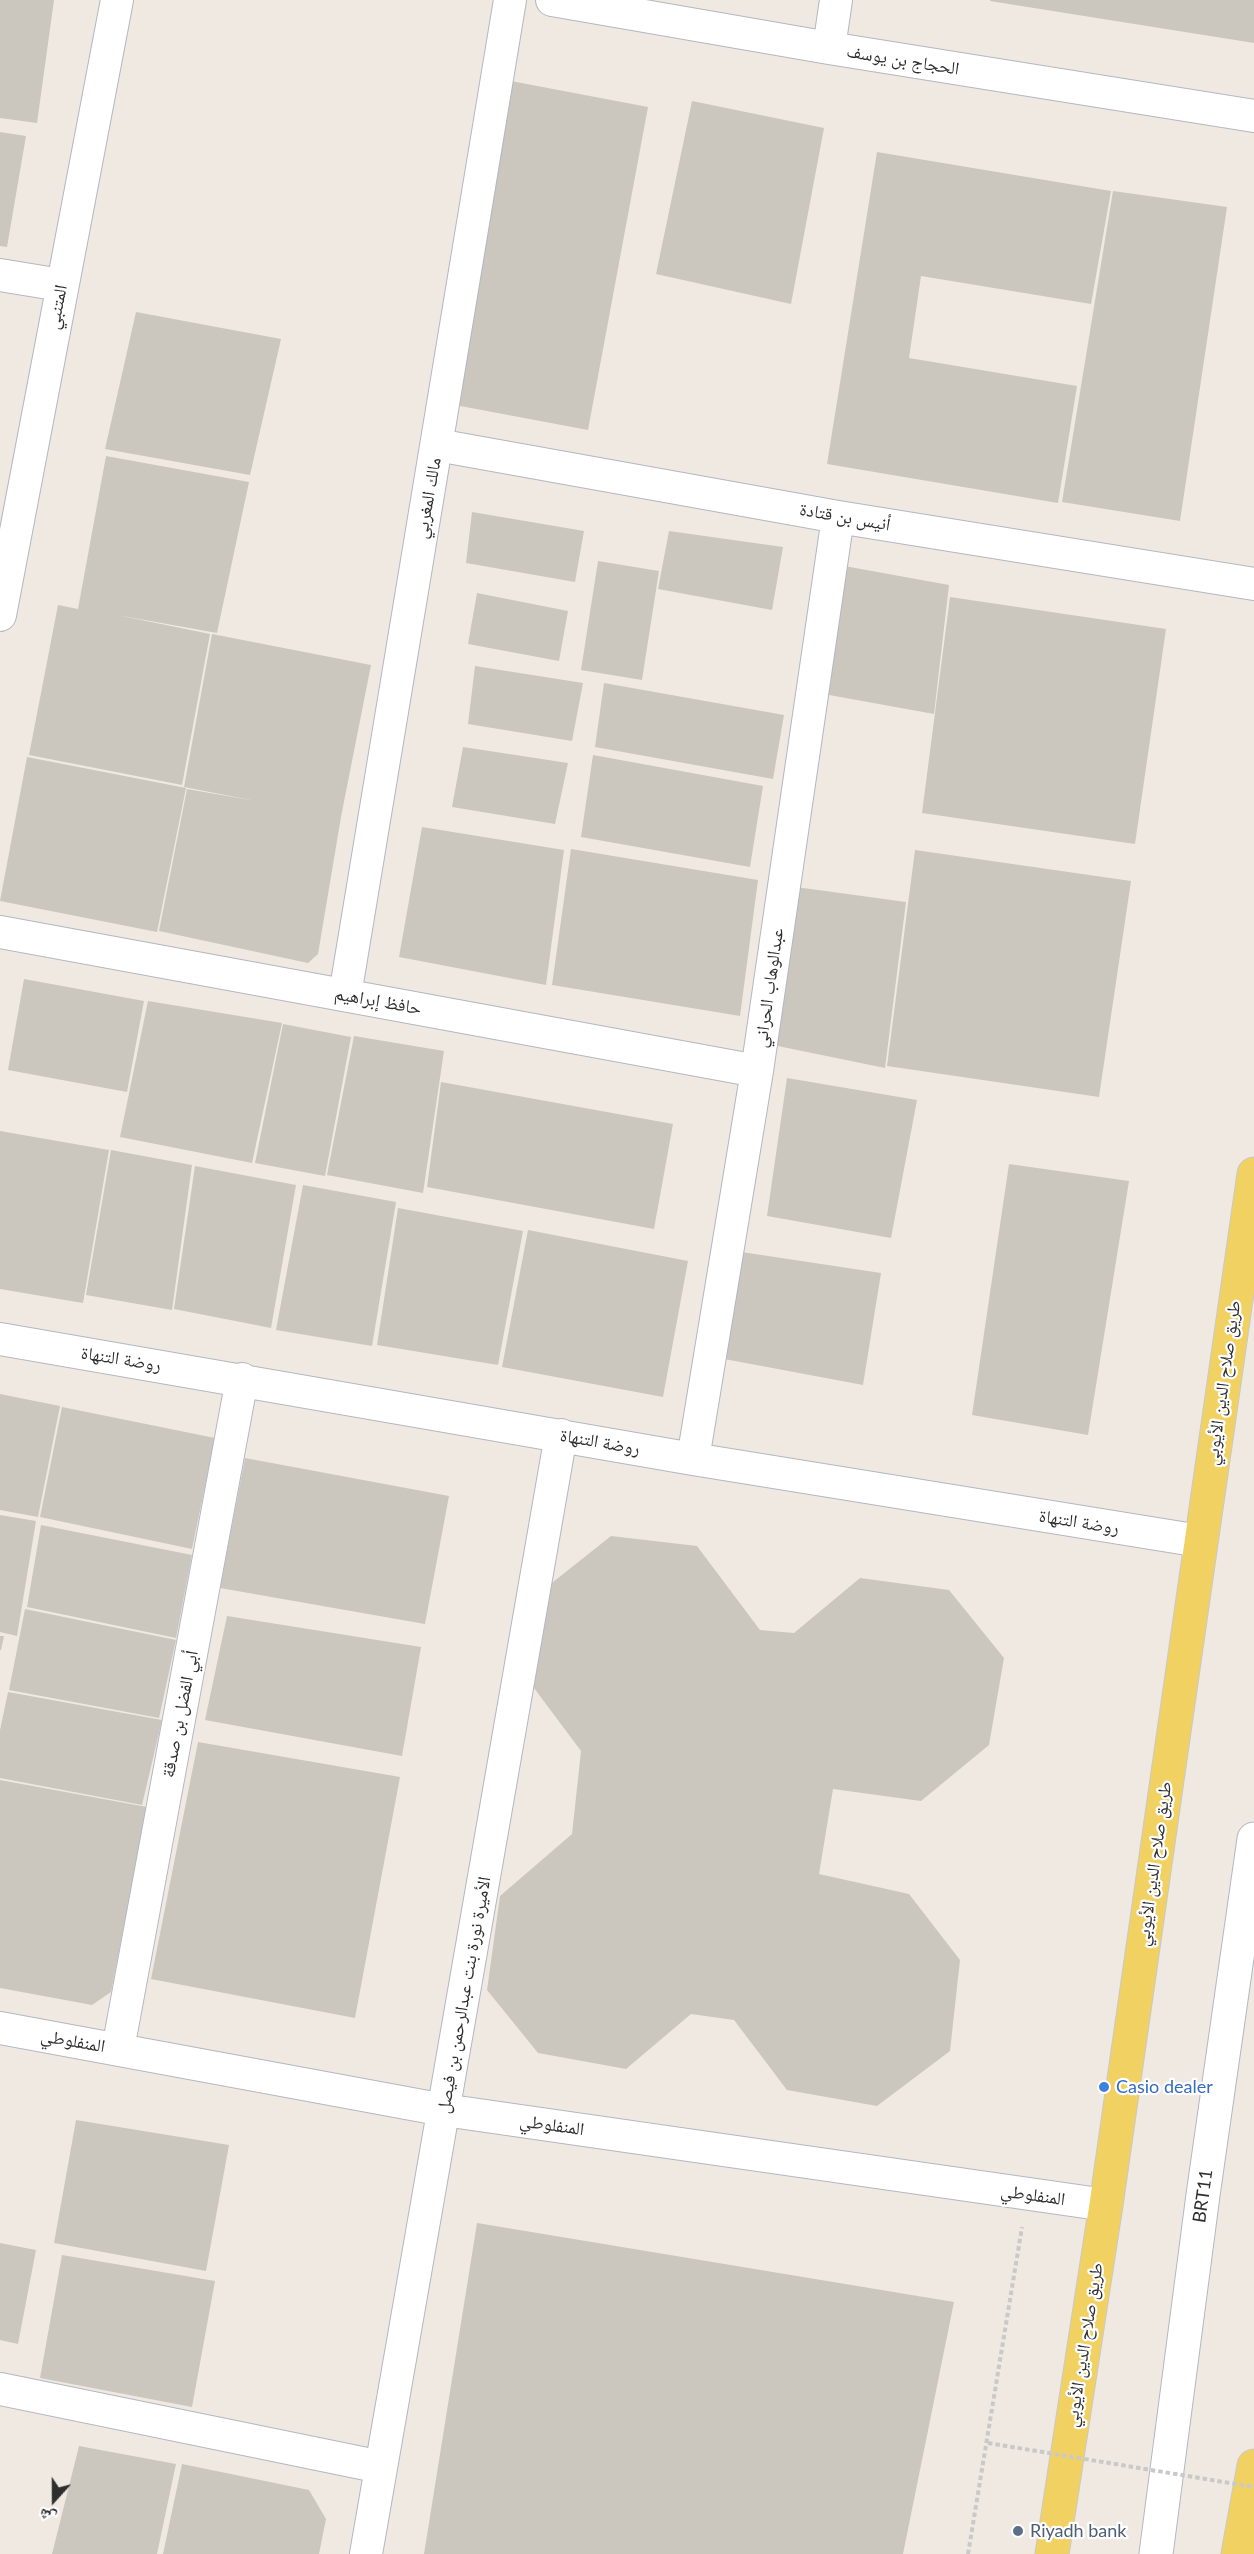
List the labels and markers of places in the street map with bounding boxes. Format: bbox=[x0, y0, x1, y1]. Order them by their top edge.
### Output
place label: Casio dealer bbox=[1116, 2076, 1213, 2098]
marker: Casio dealer bbox=[1097, 2080, 1111, 2094]
place label: Riyadh bank bbox=[1030, 2520, 1126, 2542]
marker: Riyadh bank bbox=[1011, 2524, 1025, 2538]

